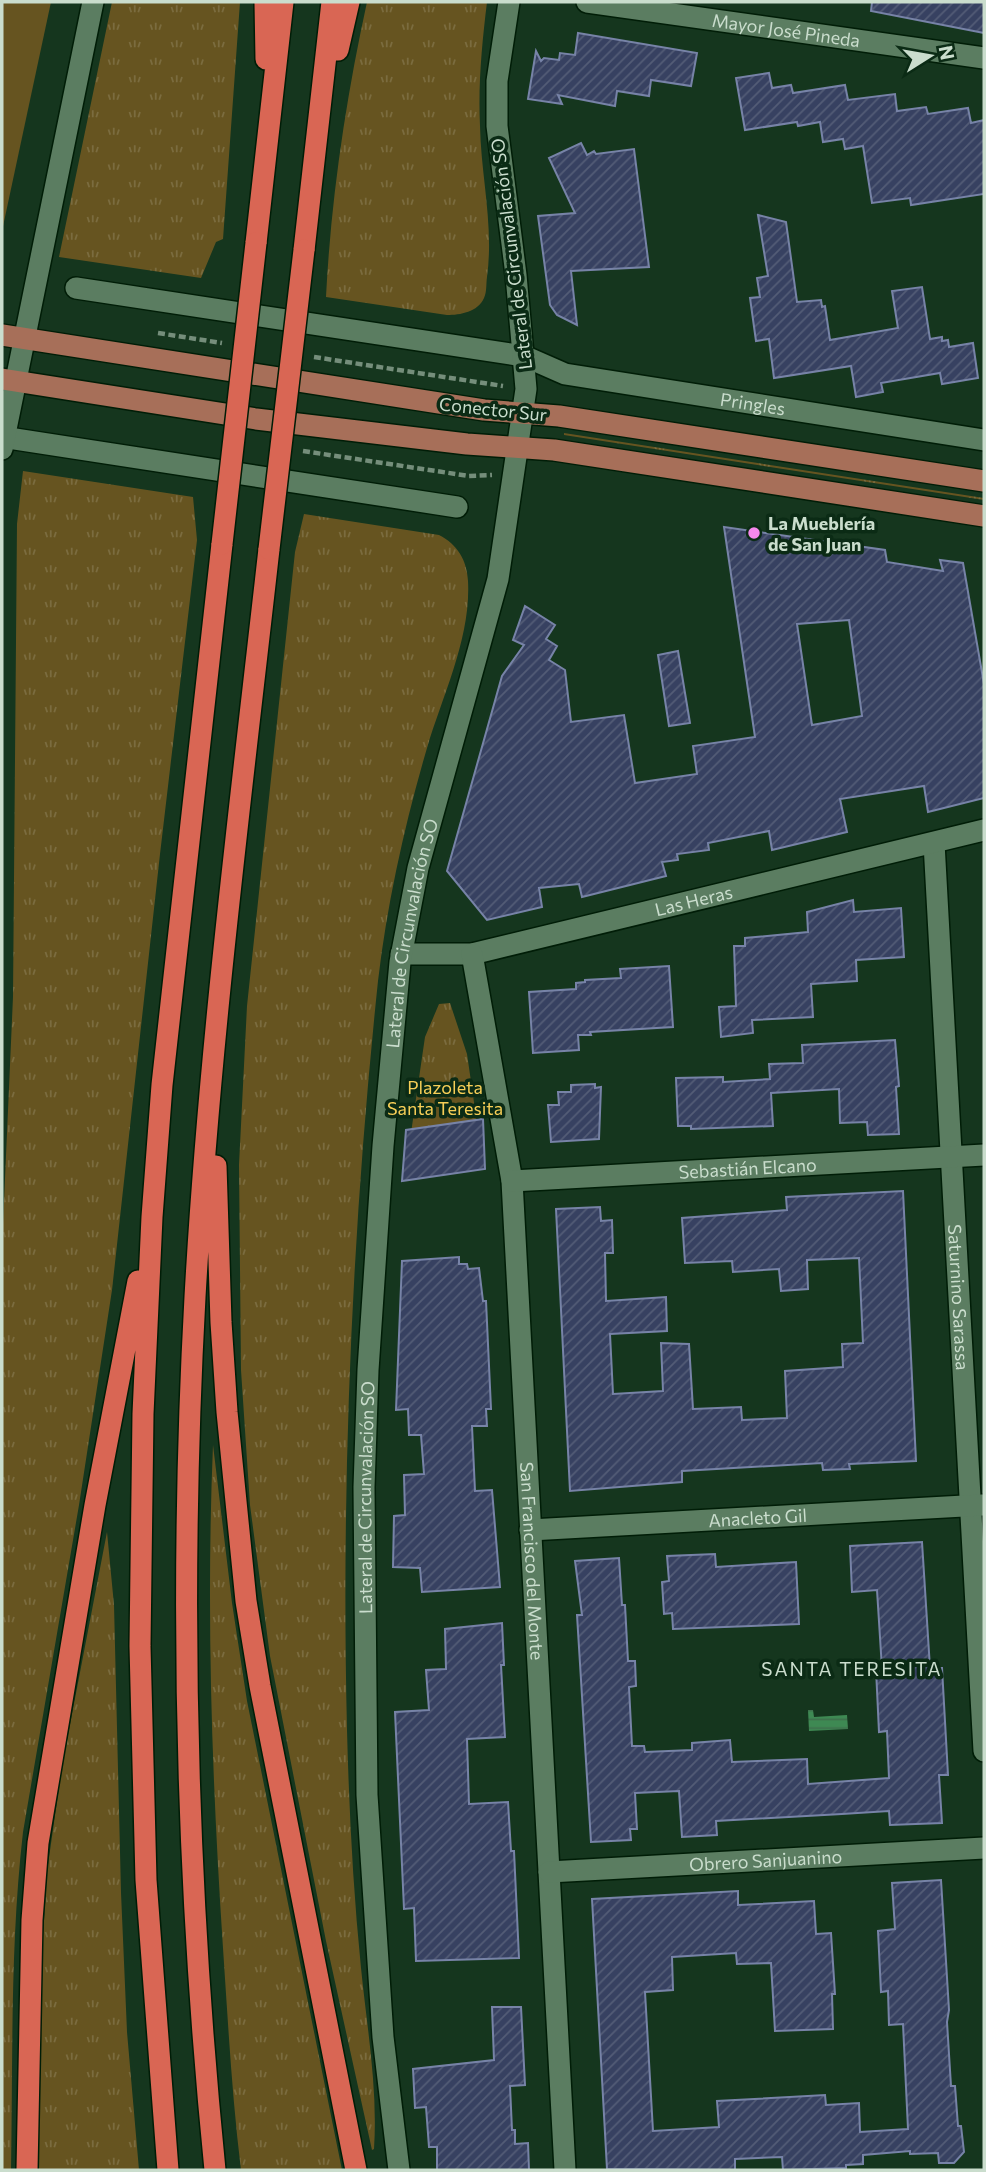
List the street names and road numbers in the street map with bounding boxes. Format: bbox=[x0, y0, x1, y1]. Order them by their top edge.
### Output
street label: Mayor José Pineda bbox=[711, 9, 861, 51]
street label: Lateral de Circunvalación SO bbox=[486, 137, 536, 371]
street label: Pringles bbox=[719, 388, 787, 420]
street label: Conector Sur bbox=[438, 392, 548, 426]
street label: Lateral de Circunvalación SO bbox=[381, 816, 442, 1049]
street label: Las Heras bbox=[653, 880, 735, 920]
street label: Sebastián Elcano bbox=[678, 1153, 817, 1183]
street label: Saturnino Sarassa bbox=[944, 1224, 974, 1371]
street label: Lateral de Circunvalación SO bbox=[353, 1381, 379, 1614]
street label: San Francisco del Monte bbox=[516, 1461, 549, 1661]
street label: Anacleto Gil bbox=[708, 1504, 808, 1531]
street label: Obrero Sanjuanino bbox=[689, 1845, 843, 1875]

